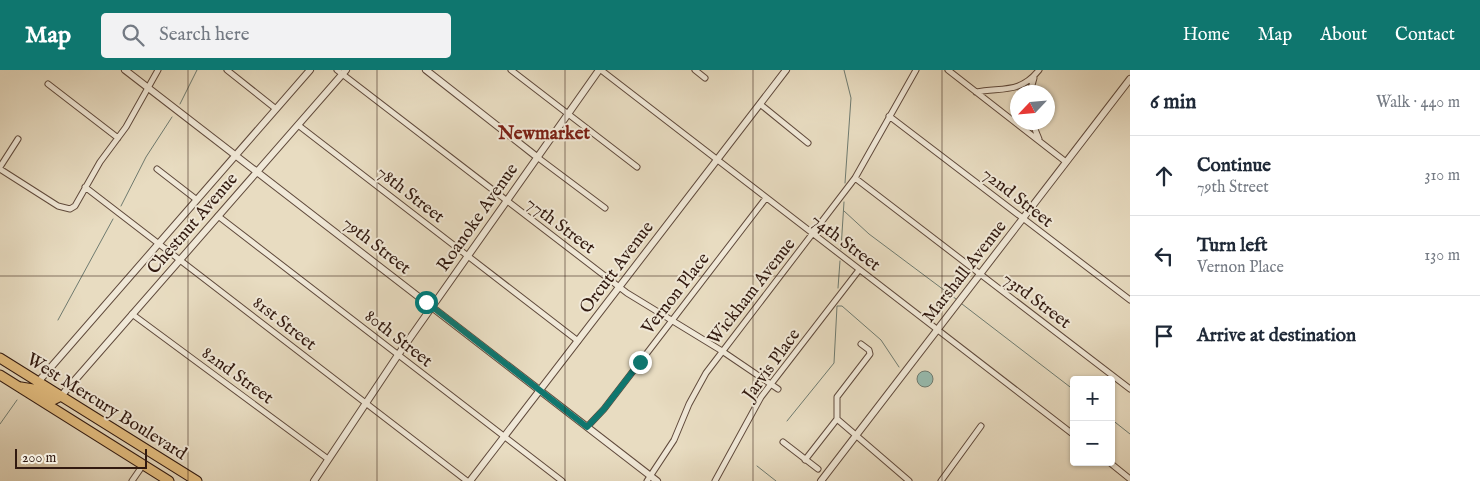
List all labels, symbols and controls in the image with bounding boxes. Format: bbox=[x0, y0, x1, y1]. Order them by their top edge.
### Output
search box bbox=[101, 13, 451, 58]
text: Map bbox=[25, 20, 71, 51]
icon: search bbox=[119, 21, 147, 49]
text: Search here bbox=[159, 23, 250, 47]
text: Home bbox=[1183, 24, 1230, 47]
text: Map bbox=[1258, 24, 1292, 47]
text: About bbox=[1320, 24, 1367, 47]
text: Contact bbox=[1395, 24, 1455, 47]
north arrow bbox=[1010, 85, 1055, 130]
text: 6 min bbox=[1150, 89, 1196, 116]
text: Walk · 440 m bbox=[1376, 93, 1460, 113]
district label: Newmarket bbox=[497, 122, 591, 146]
text: Continue bbox=[1197, 154, 1271, 178]
street label: Roanoke Avenue bbox=[432, 159, 524, 276]
street label: 78th Street bbox=[372, 162, 449, 229]
icon: ahead bbox=[1150, 162, 1178, 190]
street label: 72nd Street bbox=[977, 163, 1058, 233]
text: 310 m bbox=[1424, 166, 1460, 186]
street label: Chestnut Avenue bbox=[143, 168, 243, 279]
text: 79th Street bbox=[1197, 178, 1269, 198]
street label: 77th Street bbox=[521, 193, 599, 260]
street label: 74th Street bbox=[806, 209, 885, 277]
street label: 79th Street bbox=[337, 212, 415, 280]
street label: Marshall Avenue bbox=[918, 216, 1012, 328]
street label: Orcutt Avenue bbox=[575, 217, 659, 319]
street label: Wickham Avenue bbox=[703, 234, 801, 350]
text: Turn left bbox=[1197, 234, 1268, 258]
icon: left bbox=[1150, 242, 1178, 270]
text: 130 m bbox=[1424, 246, 1460, 266]
street label: Vernon Place bbox=[636, 248, 715, 340]
text: Vernon Place bbox=[1197, 258, 1284, 278]
street label: 73rd Street bbox=[997, 268, 1075, 334]
route start bbox=[415, 291, 438, 314]
street label: 81st Street bbox=[247, 292, 321, 356]
street label: 80th Street bbox=[359, 305, 437, 373]
icon: arrive bbox=[1150, 322, 1178, 350]
street label: Jarvis Place bbox=[737, 324, 806, 407]
text: Arrive at destination bbox=[1197, 324, 1356, 348]
street label: 82nd Street bbox=[197, 342, 278, 410]
street label: West Mercury Boulevard bbox=[22, 349, 191, 466]
route end bbox=[629, 351, 652, 374]
map controls bbox=[1070, 376, 1115, 466]
button: + bbox=[1070, 376, 1115, 421]
button: − bbox=[1070, 421, 1115, 466]
scale bar bbox=[15, 446, 148, 469]
text: 200 m bbox=[22, 449, 56, 467]

